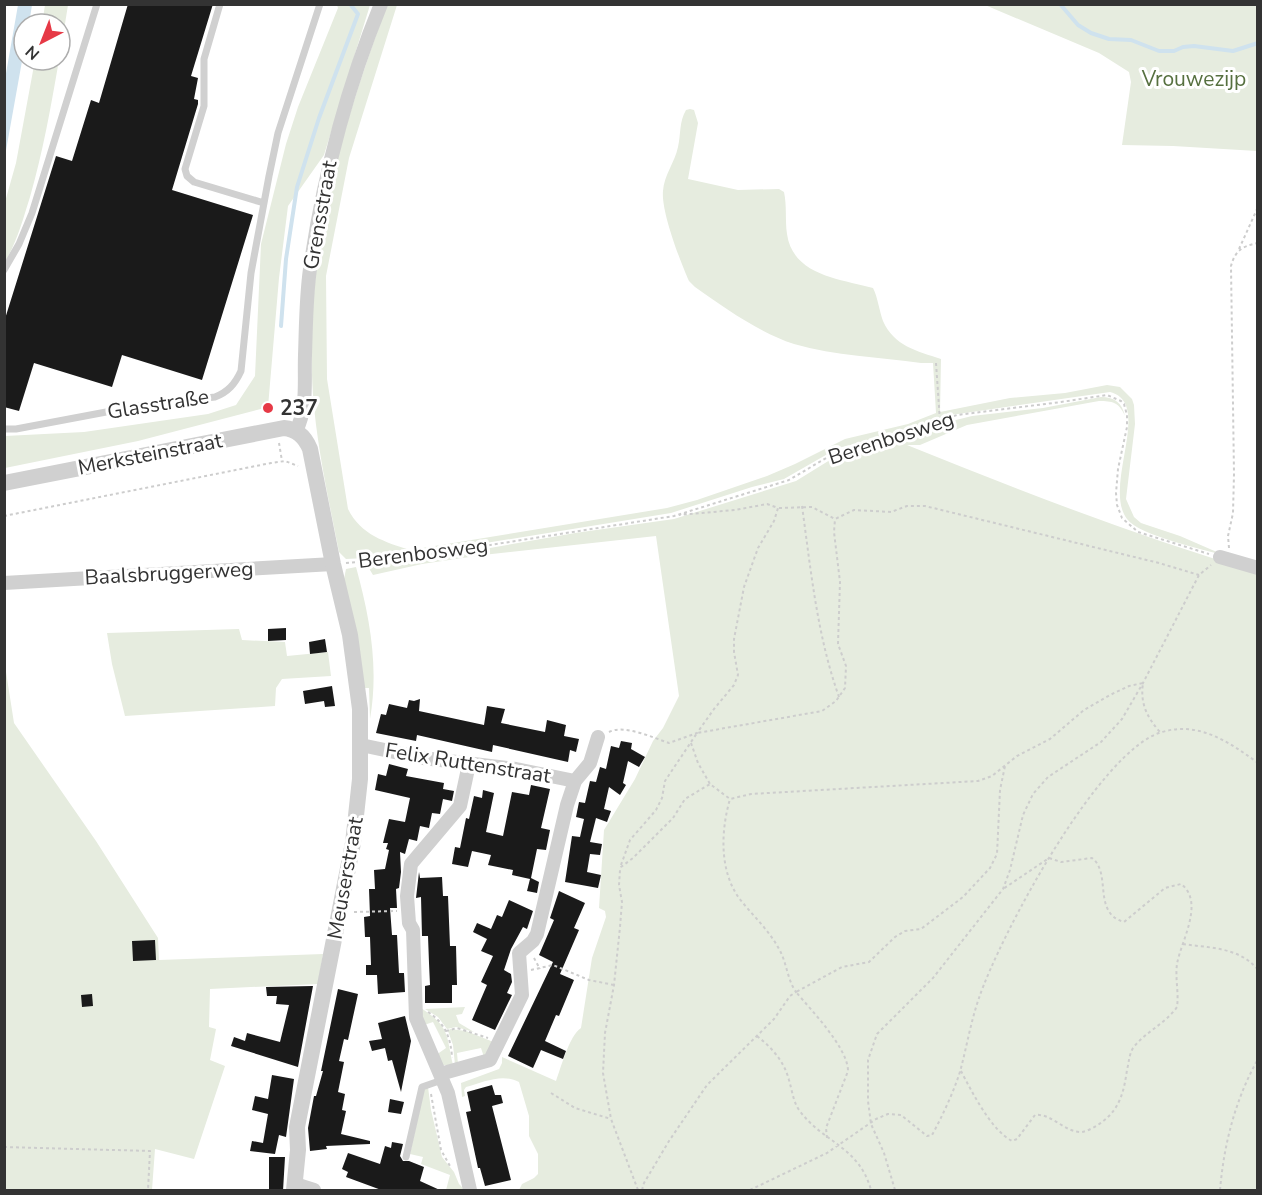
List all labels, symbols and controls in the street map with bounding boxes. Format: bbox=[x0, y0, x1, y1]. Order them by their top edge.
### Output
north arrow bbox=[12, 12, 72, 72]
text: N bbox=[21, 40, 44, 65]
park label: Vrouwezijp bbox=[1141, 65, 1246, 93]
street label: Grensstraat bbox=[297, 158, 343, 272]
street label: Glasstraße bbox=[105, 382, 211, 426]
place label: 237 bbox=[280, 394, 318, 422]
marker: 237 bbox=[261, 401, 275, 415]
street label: Berenbosweg bbox=[825, 404, 957, 472]
street label: Merksteinstraat bbox=[75, 426, 225, 482]
street label: Berenbosweg bbox=[356, 531, 490, 575]
street label: Baalsbruggerweg bbox=[84, 555, 254, 591]
street label: Felix Ruttenstraat bbox=[383, 736, 553, 790]
street label: Meuserstraat bbox=[320, 814, 370, 941]

